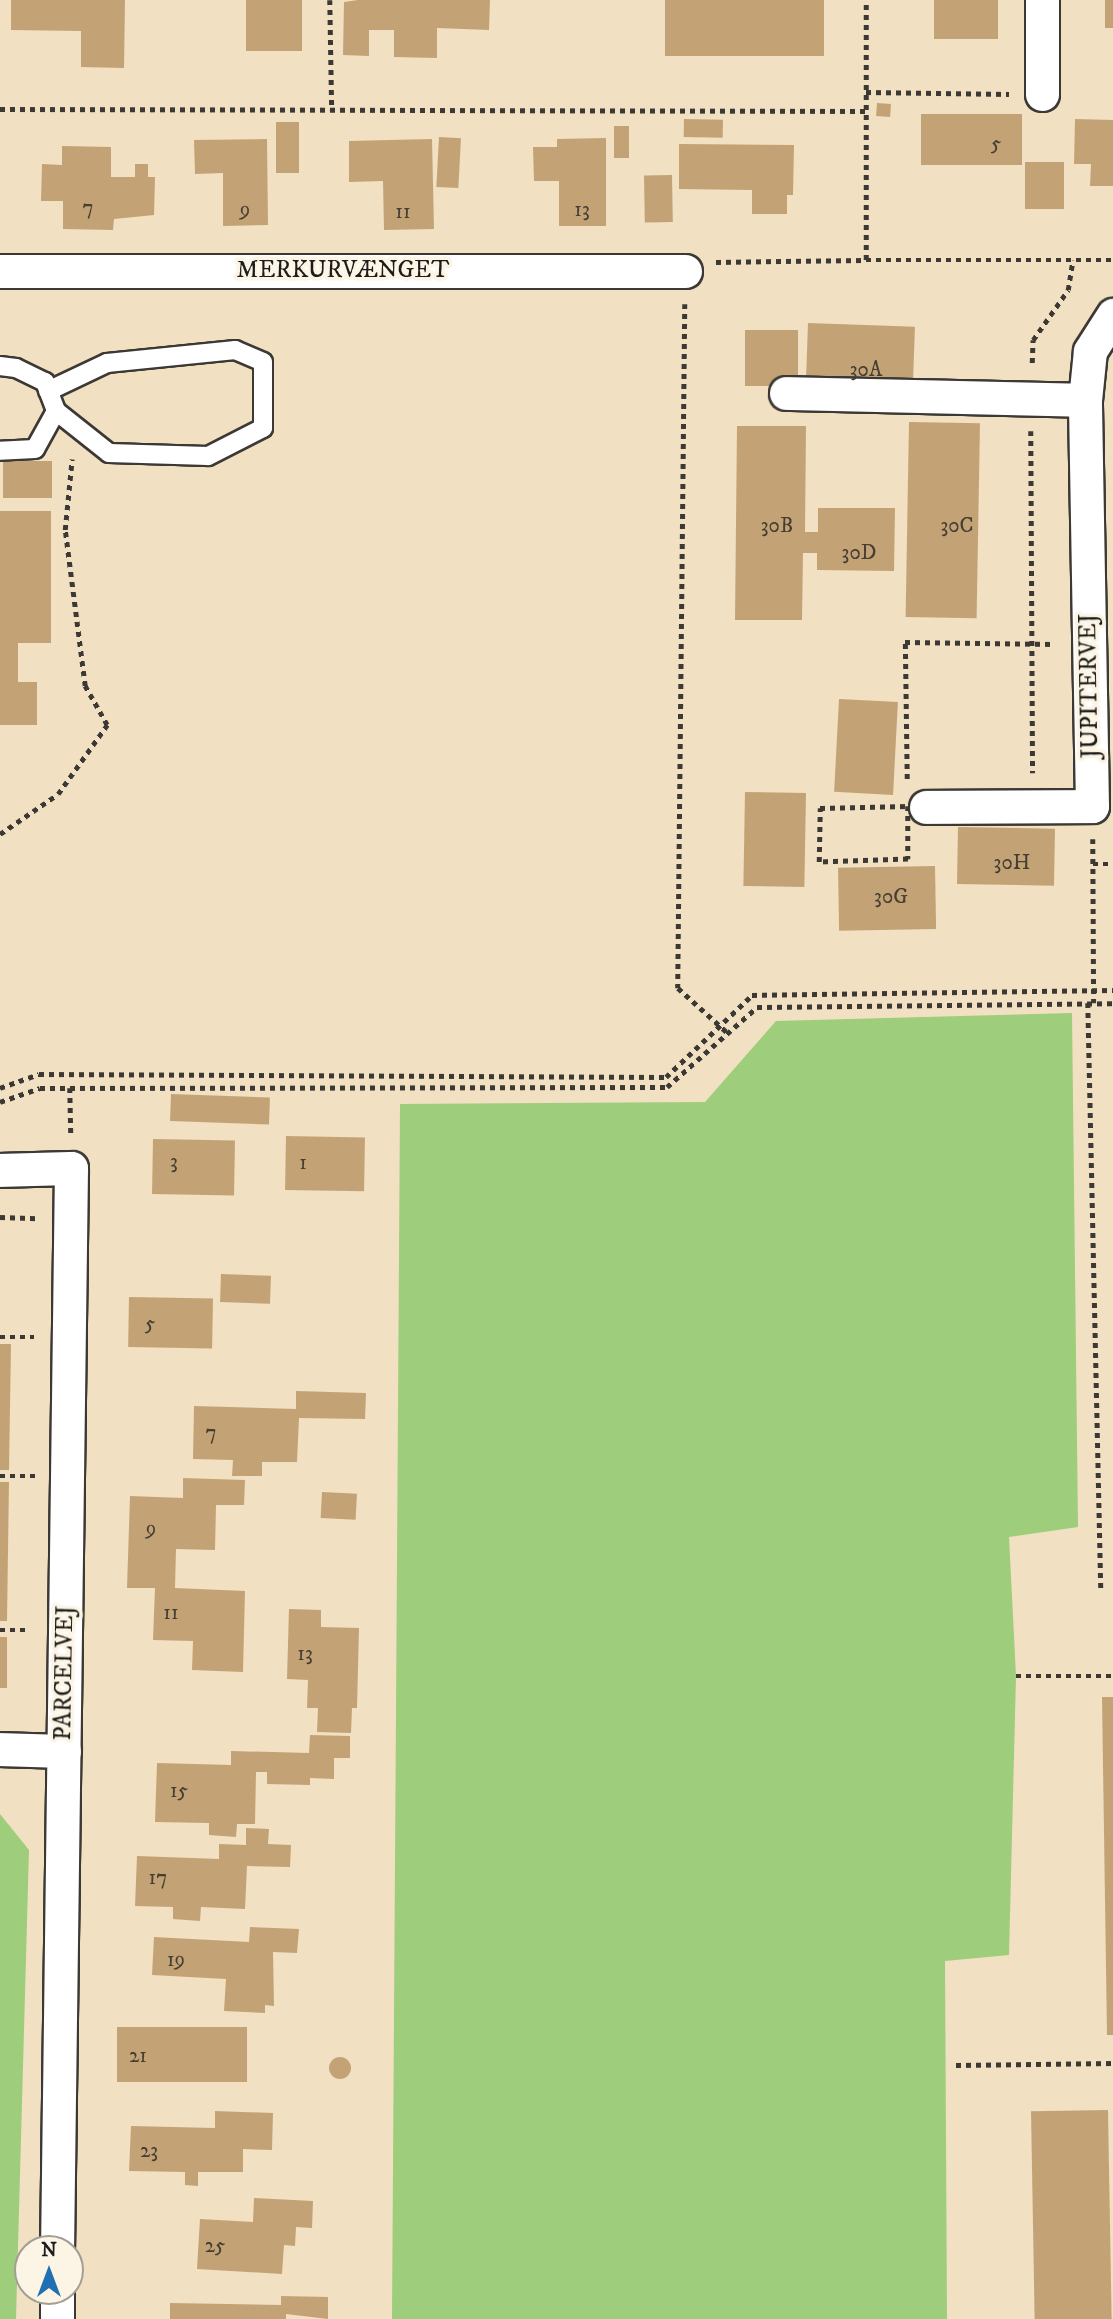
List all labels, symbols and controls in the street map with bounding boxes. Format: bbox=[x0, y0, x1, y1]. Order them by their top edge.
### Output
house number: 5 bbox=[991, 131, 1001, 157]
house number: 7 bbox=[82, 195, 94, 221]
house number: 9 bbox=[240, 197, 250, 223]
house number: 13 bbox=[574, 197, 590, 223]
house number: 11 bbox=[395, 199, 411, 225]
street label: MERKURVÆNGET bbox=[237, 257, 449, 285]
house number: 30A bbox=[850, 357, 882, 383]
house number: 30B bbox=[761, 513, 793, 539]
house number: 30C bbox=[940, 513, 974, 539]
house number: 30D bbox=[842, 540, 876, 566]
street label: JUPITERVEJ bbox=[1074, 613, 1106, 759]
house number: 30H bbox=[994, 850, 1030, 876]
house number: 30G bbox=[874, 884, 908, 910]
house number: 3 bbox=[170, 1149, 178, 1175]
house number: 1 bbox=[299, 1150, 307, 1176]
house number: 5 bbox=[145, 1311, 155, 1337]
house number: 7 bbox=[205, 1420, 217, 1446]
house number: 9 bbox=[146, 1516, 156, 1542]
house number: 11 bbox=[163, 1600, 179, 1626]
street label: PARCELVEJ bbox=[49, 1605, 81, 1741]
house number: 13 bbox=[297, 1641, 313, 1667]
house number: 15 bbox=[170, 1778, 188, 1804]
house number: 17 bbox=[149, 1865, 167, 1891]
house number: 19 bbox=[167, 1947, 185, 1973]
house number: 21 bbox=[129, 2043, 147, 2069]
house number: 23 bbox=[140, 2138, 158, 2164]
house number: 25 bbox=[205, 2233, 225, 2259]
north arrow bbox=[14, 2235, 84, 2305]
text: N bbox=[41, 2239, 57, 2262]

